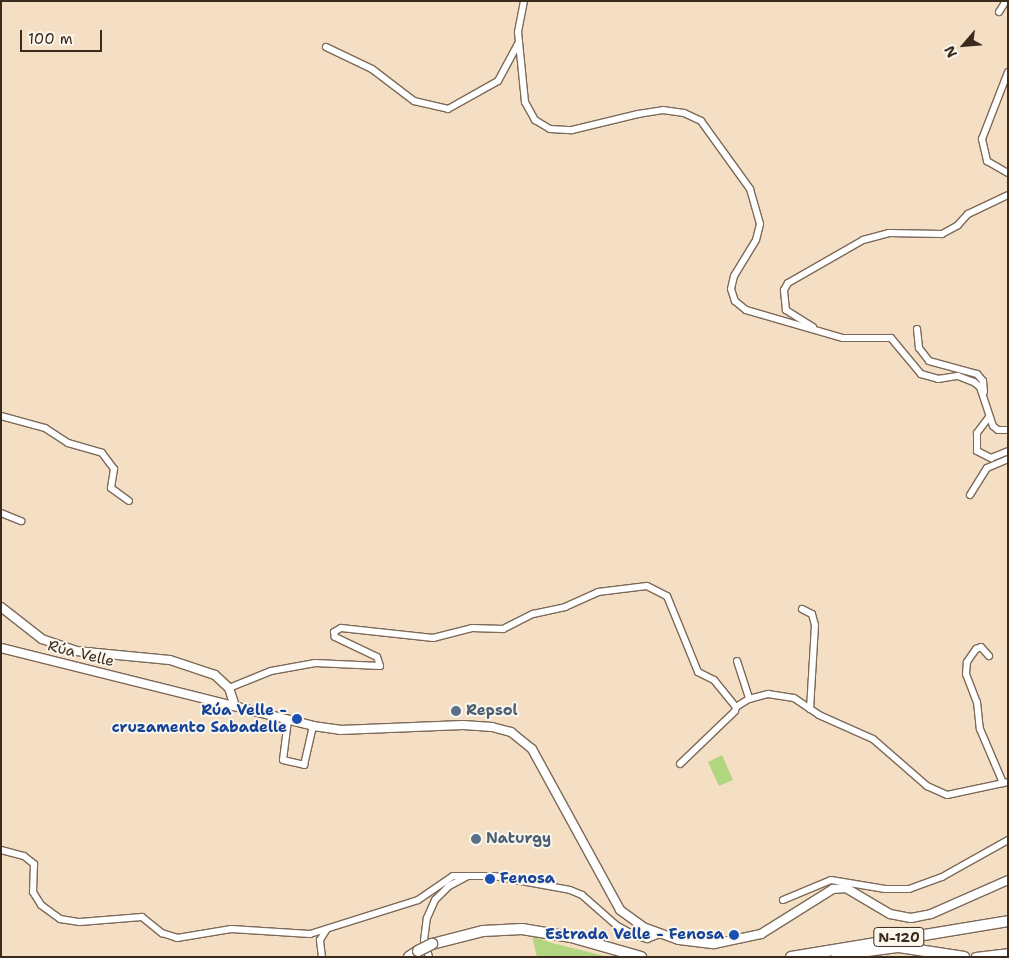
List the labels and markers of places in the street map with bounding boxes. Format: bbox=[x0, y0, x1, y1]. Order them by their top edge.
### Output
place label: Rúa Velle - cruzamento Sabadelle bbox=[112, 701, 287, 736]
place label: Repsol bbox=[466, 702, 518, 720]
marker: Repsol bbox=[450, 705, 462, 717]
marker: Rúa Velle - cruzamento Sabadelle bbox=[291, 713, 303, 725]
place label: Naturgy bbox=[486, 830, 551, 848]
marker: Naturgy bbox=[470, 833, 482, 845]
place label: Fenosa bbox=[500, 870, 555, 888]
marker: Fenosa bbox=[484, 873, 496, 885]
place label: Estrada Velle - Fenosa bbox=[545, 926, 724, 944]
marker: Estrada Velle - Fenosa bbox=[728, 929, 740, 941]

